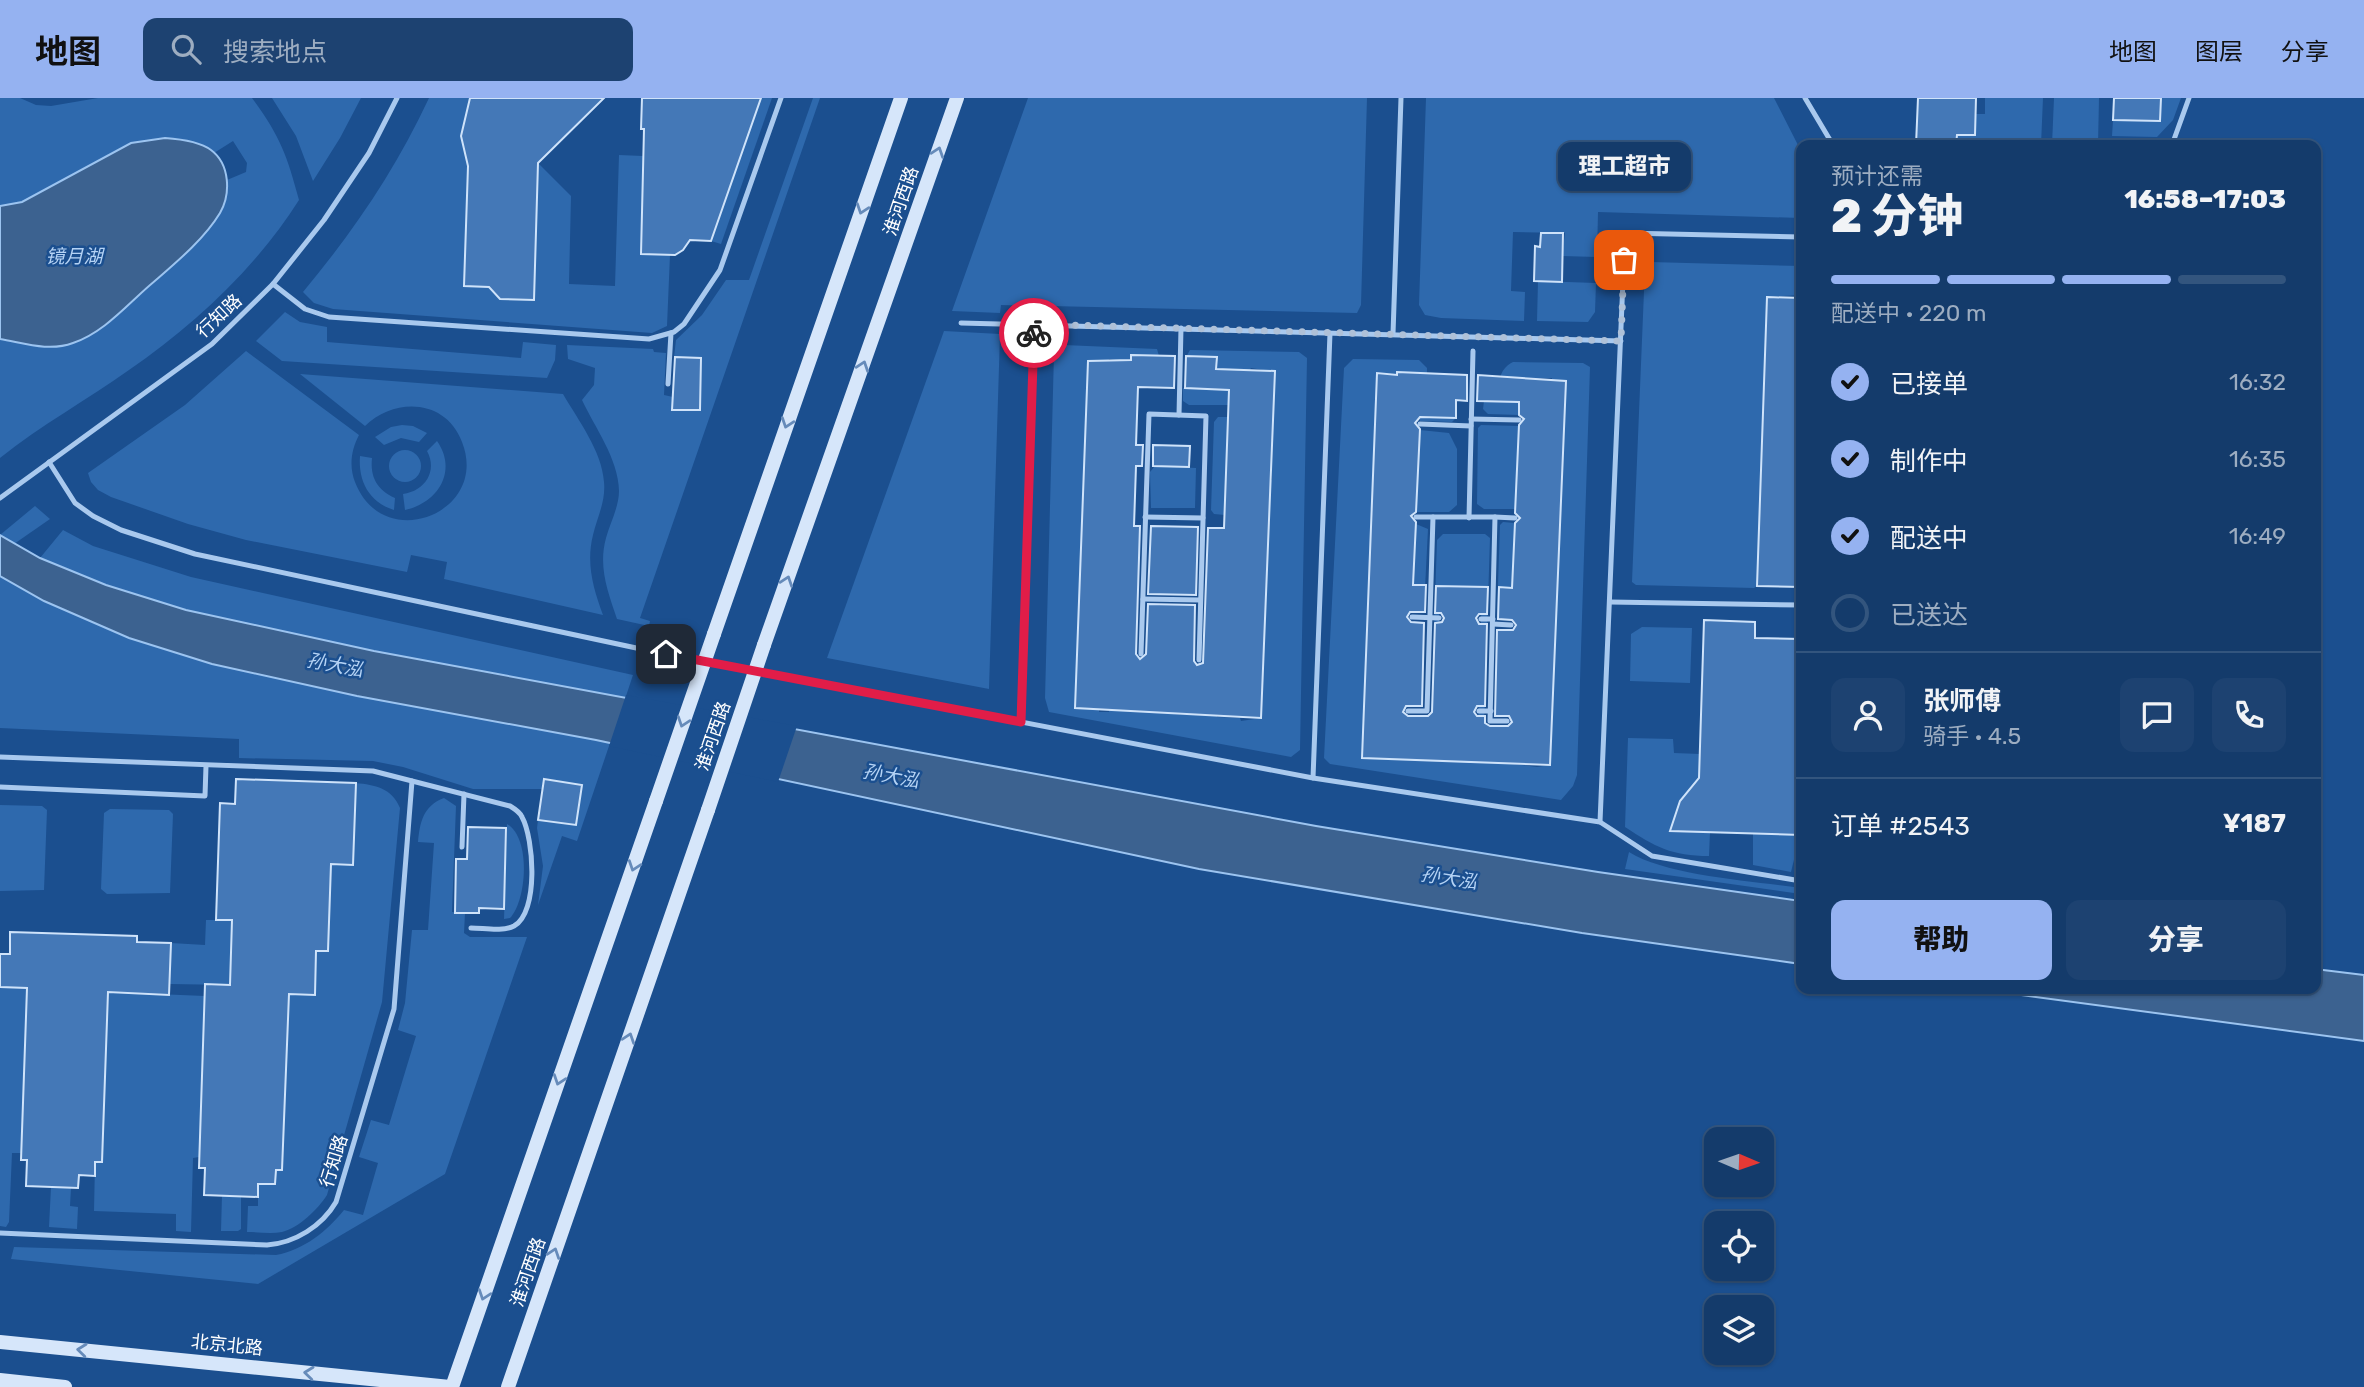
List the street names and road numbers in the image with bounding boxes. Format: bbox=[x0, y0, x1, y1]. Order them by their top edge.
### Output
street label: 淮河西路 bbox=[879, 163, 923, 239]
street label: 行知路 bbox=[192, 290, 246, 342]
street label: 淮河西路 bbox=[691, 698, 735, 774]
street label: 行知路 bbox=[316, 1132, 352, 1190]
street label: 淮河西路 bbox=[506, 1234, 550, 1310]
street label: 北京北路 bbox=[190, 1330, 264, 1360]

